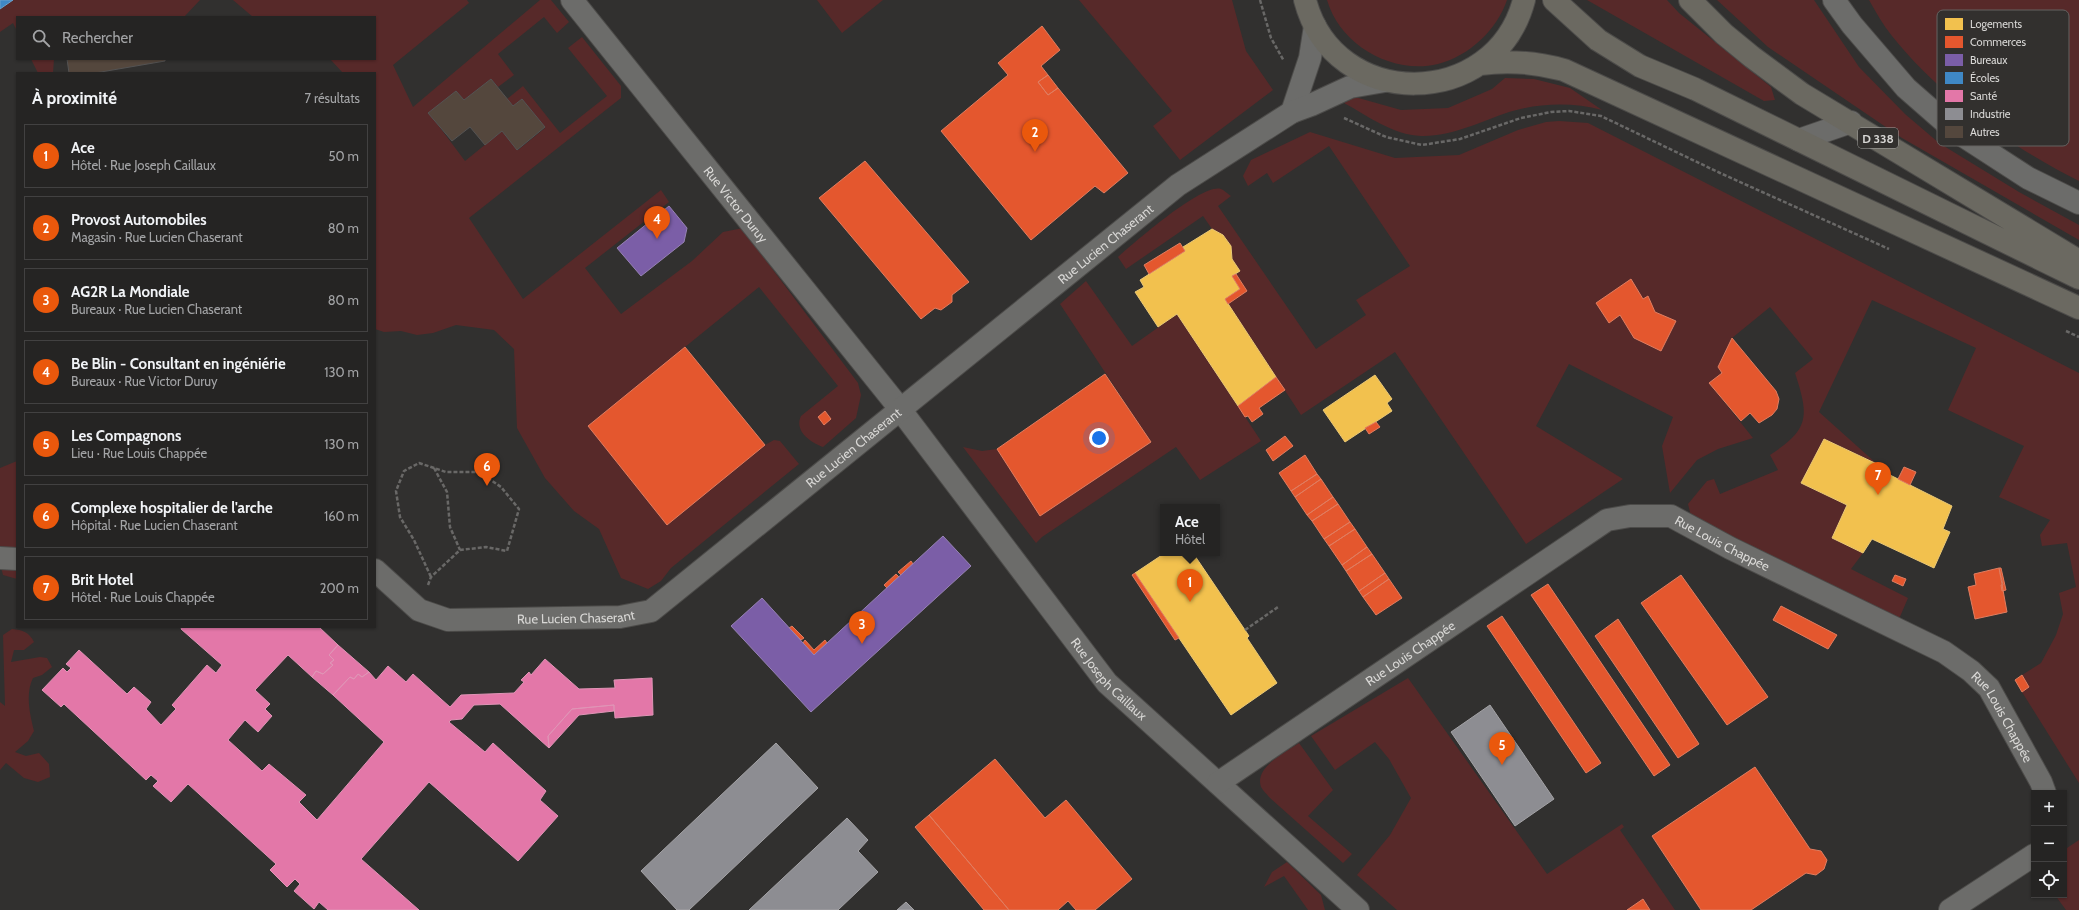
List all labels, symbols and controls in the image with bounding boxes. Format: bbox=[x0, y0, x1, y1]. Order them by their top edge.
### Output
legend bbox=[1937, 10, 2069, 146]
search box bbox=[16, 16, 376, 60]
text: Logements bbox=[1970, 17, 2023, 31]
icon: search bbox=[30, 27, 52, 49]
text: Rechercher bbox=[62, 29, 133, 47]
text: Commerces bbox=[1970, 35, 2026, 49]
text: Bureaux bbox=[1970, 53, 2008, 67]
text: Écoles bbox=[1970, 71, 2000, 85]
text: À proximité bbox=[32, 88, 117, 108]
text: Santé bbox=[1970, 89, 1997, 103]
text: 7 résultats bbox=[304, 90, 360, 106]
text: Industrie bbox=[1970, 107, 2011, 121]
pin: 2 bbox=[1022, 119, 1048, 152]
text: Autres bbox=[1970, 125, 2000, 139]
road number: D 338 bbox=[1858, 128, 1898, 148]
text: Ace bbox=[71, 139, 95, 157]
text: 1 bbox=[44, 148, 48, 164]
text: 50 m bbox=[329, 148, 359, 164]
text: Hôtel · Rue Joseph Caillaux bbox=[71, 157, 216, 173]
street label: Rue Victor Duruy bbox=[700, 163, 772, 246]
street label: Rue Lucien Chaserant bbox=[1054, 200, 1157, 287]
pin: 4 bbox=[644, 206, 670, 239]
text: Provost Automobiles bbox=[71, 211, 207, 229]
text: 2 bbox=[43, 220, 49, 236]
text: 80 m bbox=[328, 220, 359, 236]
text: Magasin · Rue Lucien Chaserant bbox=[71, 229, 243, 245]
text: AG2R La Mondiale bbox=[71, 283, 190, 301]
text: 3 bbox=[42, 292, 50, 308]
text: 80 m bbox=[328, 292, 359, 308]
text: Bureaux · Rue Lucien Chaserant bbox=[71, 301, 242, 317]
text: Be Blin - Consultant en ingéniérie bbox=[71, 355, 286, 373]
text: 4 bbox=[42, 364, 50, 380]
text: 130 m bbox=[324, 364, 359, 380]
text: Bureaux · Rue Victor Duruy bbox=[71, 373, 218, 389]
street label: Rue Lucien Chaserant bbox=[802, 404, 905, 491]
text: Les Compagnons bbox=[71, 427, 181, 445]
your location bbox=[1089, 428, 1109, 448]
text: 5 bbox=[43, 436, 49, 452]
text: 130 m bbox=[324, 436, 359, 452]
text: Lieu · Rue Louis Chappée bbox=[71, 445, 207, 461]
pin: 6 bbox=[474, 453, 500, 486]
pin: 7 bbox=[1865, 462, 1891, 495]
text: Complexe hospitalier de l'arche bbox=[71, 499, 273, 517]
popup bbox=[1160, 504, 1220, 556]
text: 6 bbox=[42, 508, 50, 524]
text: 160 m bbox=[324, 508, 359, 524]
street label: Rue Louis Chappée bbox=[1672, 512, 1773, 574]
text: Ace bbox=[1175, 513, 1199, 531]
text: Hôpital · Rue Lucien Chaserant bbox=[71, 517, 238, 533]
text: Hôtel bbox=[1175, 531, 1205, 547]
pin: 1 bbox=[1177, 569, 1203, 602]
text: Brit Hotel bbox=[71, 571, 133, 589]
text: 7 bbox=[43, 580, 49, 596]
text: 200 m bbox=[320, 580, 359, 596]
text: Hôtel · Rue Louis Chappée bbox=[71, 589, 215, 605]
street label: Rue Lucien Chaserant bbox=[517, 606, 637, 627]
pin: 3 bbox=[849, 611, 875, 644]
street label: Rue Louis Chappée bbox=[1362, 617, 1458, 689]
street label: Rue Joseph Caillaux bbox=[1068, 635, 1151, 724]
street label: Rue Louis Chappée bbox=[1968, 668, 2037, 765]
pin: 5 bbox=[1489, 732, 1515, 765]
map controls bbox=[2031, 790, 2067, 898]
button: + bbox=[2031, 790, 2067, 826]
button: − bbox=[2031, 826, 2067, 862]
button: locate bbox=[2031, 862, 2067, 898]

